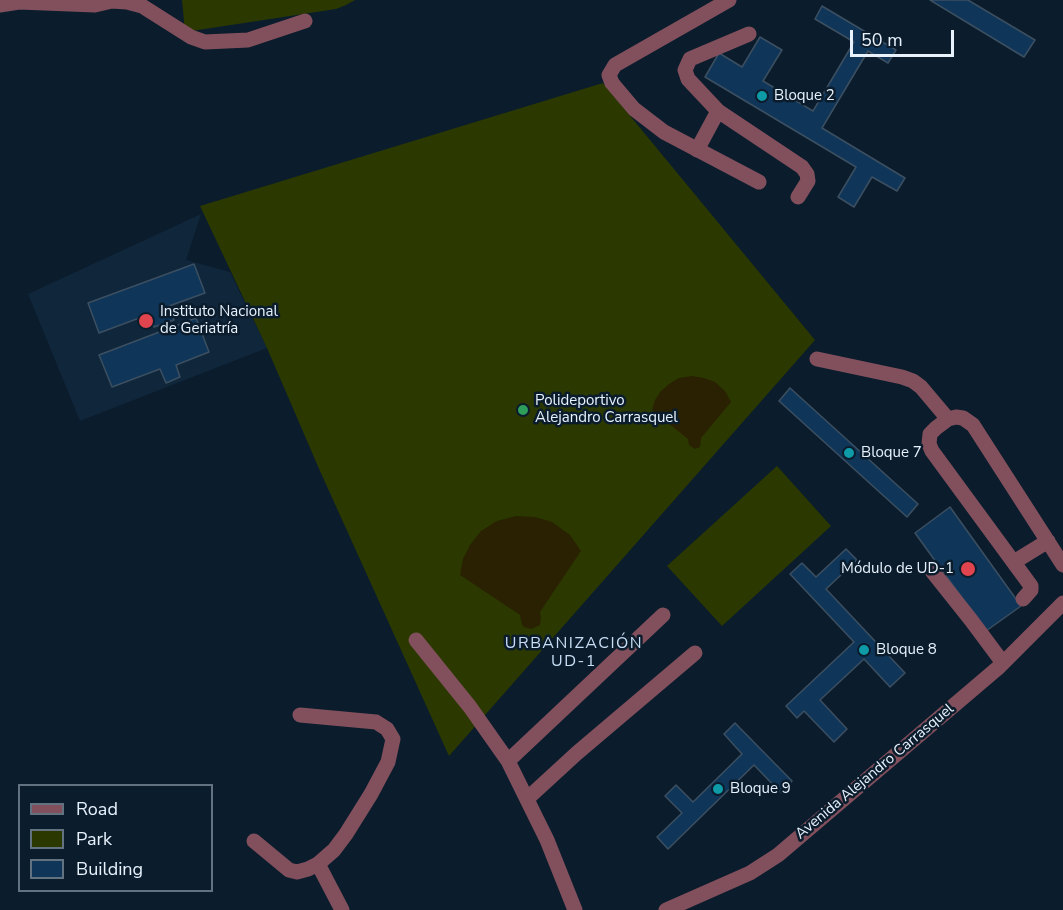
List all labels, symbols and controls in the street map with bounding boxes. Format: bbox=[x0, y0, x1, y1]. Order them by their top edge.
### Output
scale bar bbox=[853, 18, 956, 56]
text: 50 m bbox=[861, 28, 903, 52]
place label: Bloque 2 bbox=[774, 87, 835, 105]
marker: Bloque 2 bbox=[755, 89, 769, 103]
place label: Instituto Nacional de Geriatría bbox=[160, 303, 278, 338]
marker: Instituto Nacional de Geriatría bbox=[137, 312, 155, 330]
place label: Polideportivo Alejandro Carrasquel bbox=[535, 392, 678, 427]
marker: Polideportivo Alejandro Carrasquel bbox=[516, 403, 530, 417]
place label: Bloque 7 bbox=[861, 444, 922, 462]
marker: Bloque 7 bbox=[842, 446, 856, 460]
place label: Módulo de UD-1 bbox=[841, 560, 954, 578]
marker: Módulo de UD-1 bbox=[959, 560, 977, 578]
district label: URBANIZACIÓN UD-1 bbox=[505, 634, 643, 672]
place label: Bloque 8 bbox=[876, 641, 937, 659]
marker: Bloque 8 bbox=[857, 643, 871, 657]
street label: Avenida Alejandro Carrasquel bbox=[792, 700, 958, 844]
place label: Bloque 9 bbox=[730, 780, 791, 798]
marker: Bloque 9 bbox=[711, 782, 725, 796]
legend bbox=[18, 784, 213, 892]
text: Road bbox=[76, 797, 118, 821]
text: Park bbox=[76, 827, 112, 851]
text: Building bbox=[76, 857, 143, 881]

